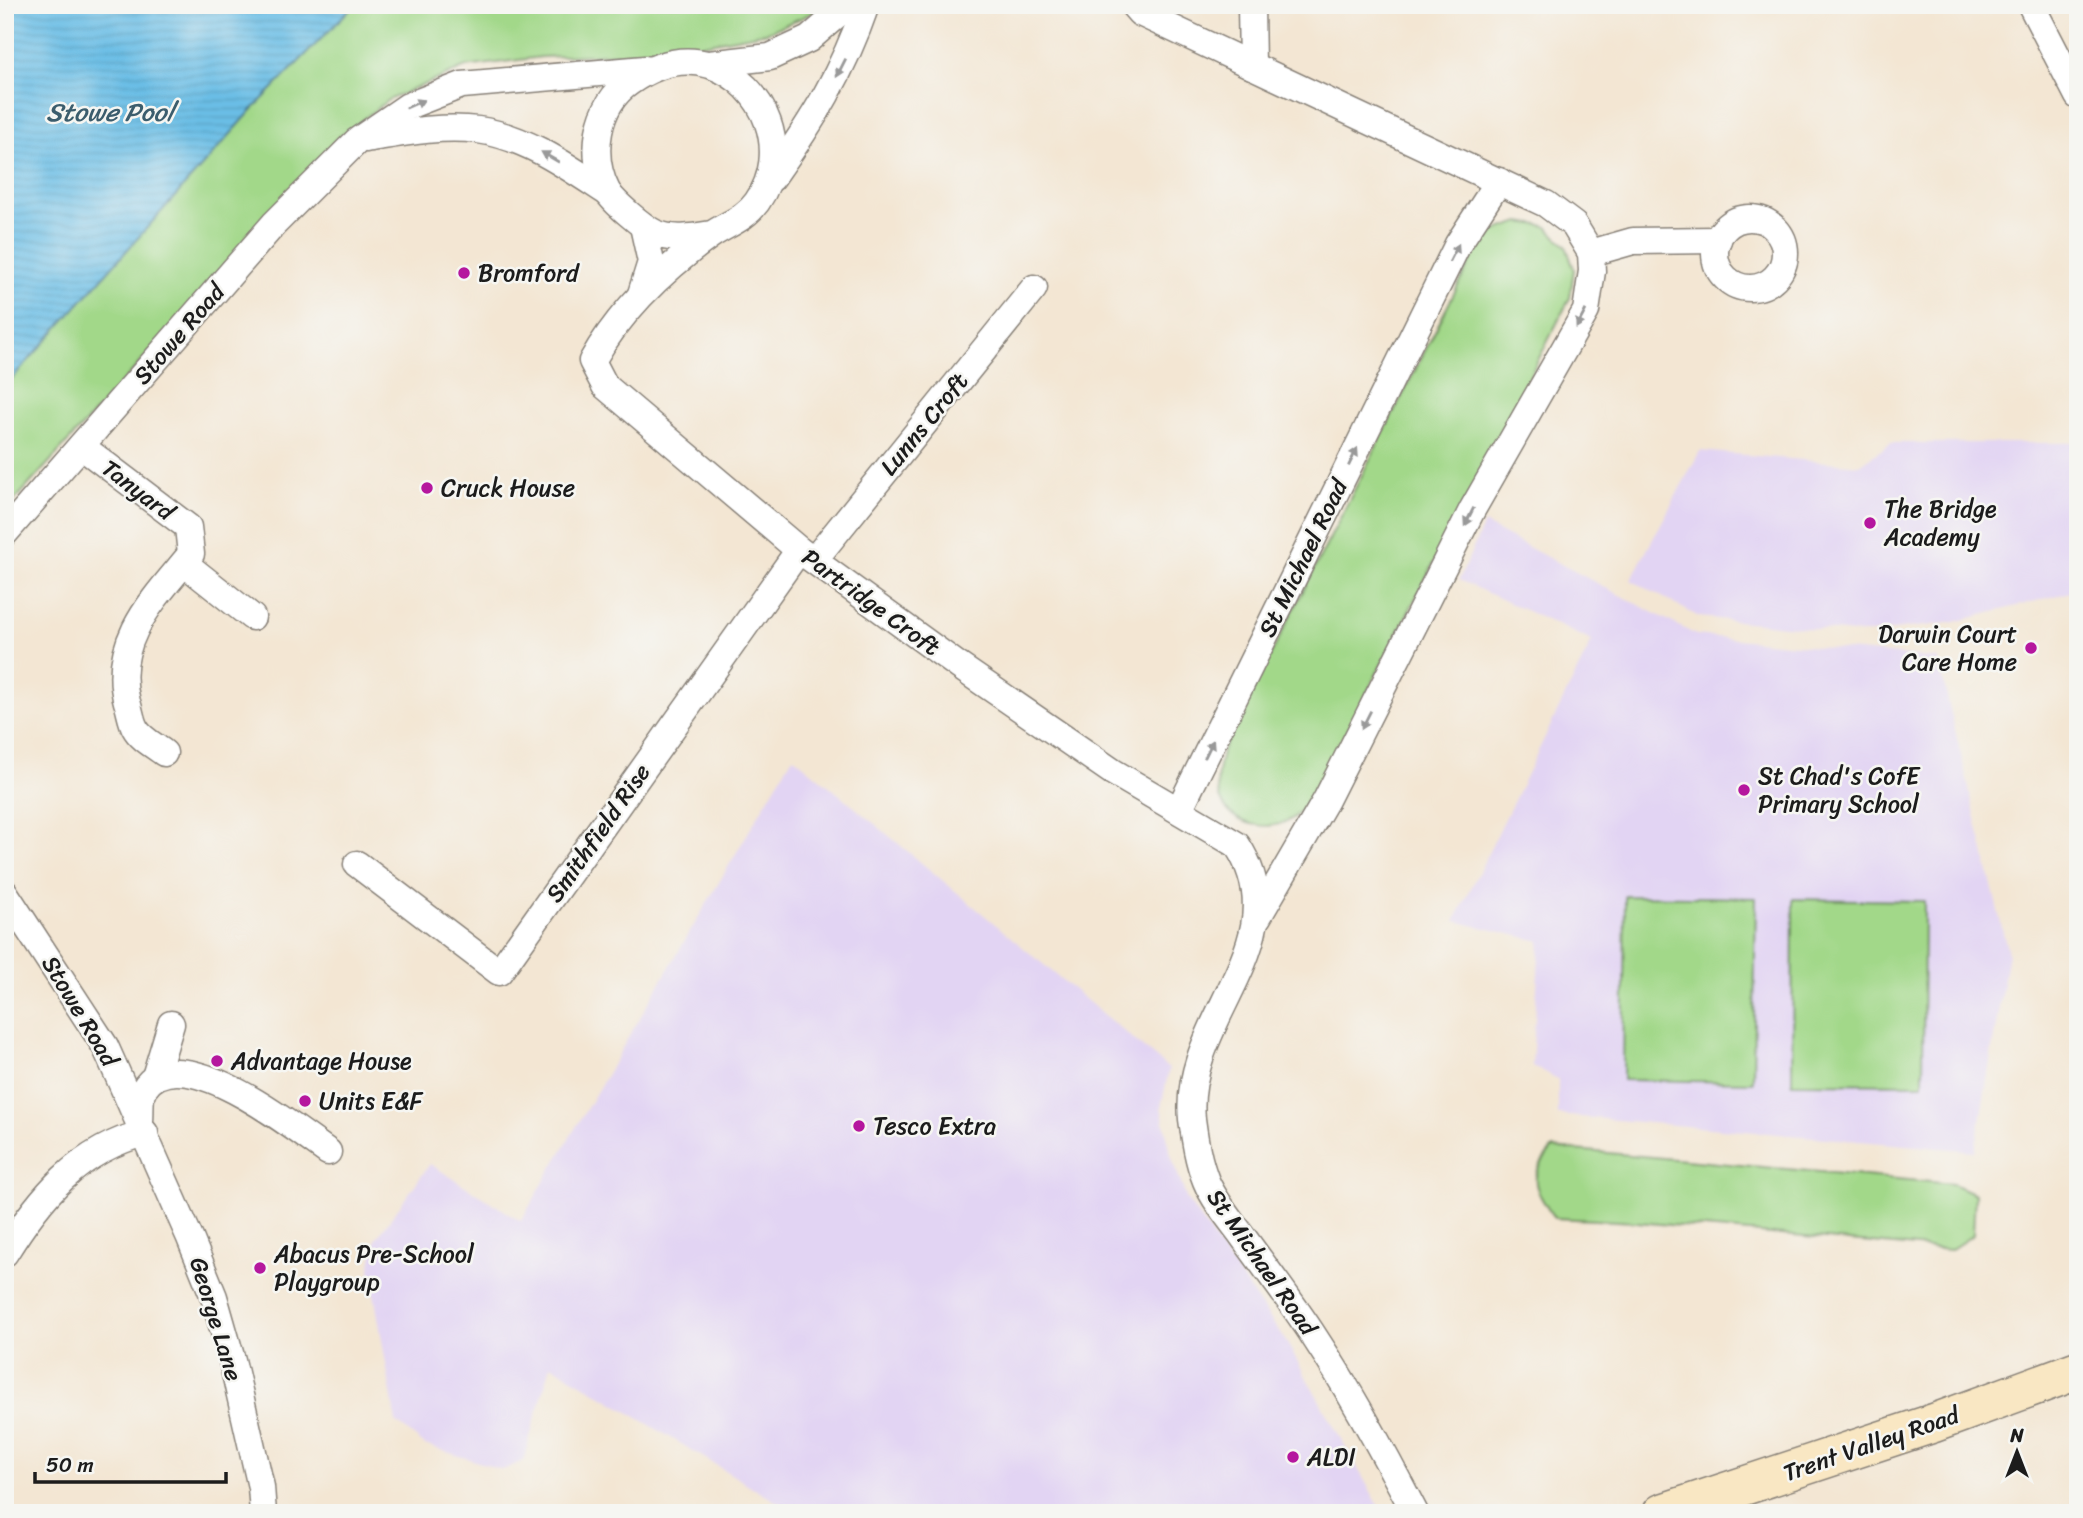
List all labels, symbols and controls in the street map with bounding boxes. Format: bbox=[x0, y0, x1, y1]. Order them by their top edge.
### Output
one-way arrow bbox=[835, 58, 846, 78]
water label: Stowe Pool bbox=[46, 89, 179, 135]
one-way arrow bbox=[404, 98, 425, 109]
one-way arrow bbox=[541, 151, 560, 163]
one-way arrow bbox=[1448, 243, 1459, 263]
place label: Bromford bbox=[478, 252, 580, 294]
marker: Bromford bbox=[456, 265, 472, 281]
street label: Stowe Road bbox=[122, 272, 236, 395]
one-way arrow bbox=[1575, 310, 1587, 330]
street label: Lunns Croft bbox=[869, 362, 980, 485]
one-way arrow bbox=[1347, 447, 1359, 467]
street label: Tanyard bbox=[92, 448, 186, 533]
place label: Cruck House bbox=[441, 467, 575, 509]
street label: St Michael Road bbox=[1247, 470, 1360, 644]
marker: Cruck House bbox=[419, 480, 435, 496]
place label: The Bridge Academy bbox=[1883, 488, 1997, 558]
one-way arrow bbox=[1463, 507, 1474, 527]
marker: The Bridge Academy bbox=[1862, 515, 1878, 531]
street label: Partridge Croft bbox=[793, 537, 950, 667]
place label: Darwin Court Care Home bbox=[1878, 613, 2017, 683]
marker: Darwin Court Care Home bbox=[2023, 640, 2039, 656]
one-way arrow bbox=[1361, 710, 1372, 730]
one-way arrow bbox=[1203, 739, 1214, 759]
street label: Smithfield Rise bbox=[534, 754, 662, 912]
place label: St Chad's CofE Primary School bbox=[1758, 755, 1921, 825]
marker: St Chad's CofE Primary School bbox=[1736, 782, 1752, 798]
street label: Stowe Road bbox=[30, 947, 131, 1076]
place label: Advantage House bbox=[230, 1040, 412, 1082]
marker: Advantage House bbox=[209, 1053, 225, 1069]
place label: Units E&F bbox=[319, 1080, 424, 1122]
marker: Units E&F bbox=[297, 1093, 313, 1109]
place label: Tesco Extra bbox=[873, 1105, 996, 1147]
marker: Tesco Extra bbox=[851, 1118, 867, 1134]
street label: St Michael Road bbox=[1196, 1180, 1329, 1345]
place label: Abacus Pre-School Playgroup bbox=[273, 1233, 475, 1303]
street label: George Lane bbox=[177, 1252, 255, 1386]
marker: Abacus Pre-School Playgroup bbox=[252, 1260, 268, 1276]
street label: Trent Valley Road bbox=[1777, 1393, 1967, 1494]
north arrow bbox=[1982, 1416, 2052, 1486]
text: N bbox=[2009, 1419, 2024, 1452]
place label: ALDI bbox=[1306, 1436, 1356, 1478]
scale bar bbox=[35, 1441, 226, 1485]
text: 50 m bbox=[46, 1446, 94, 1484]
marker: ALDI bbox=[1285, 1449, 1301, 1465]

